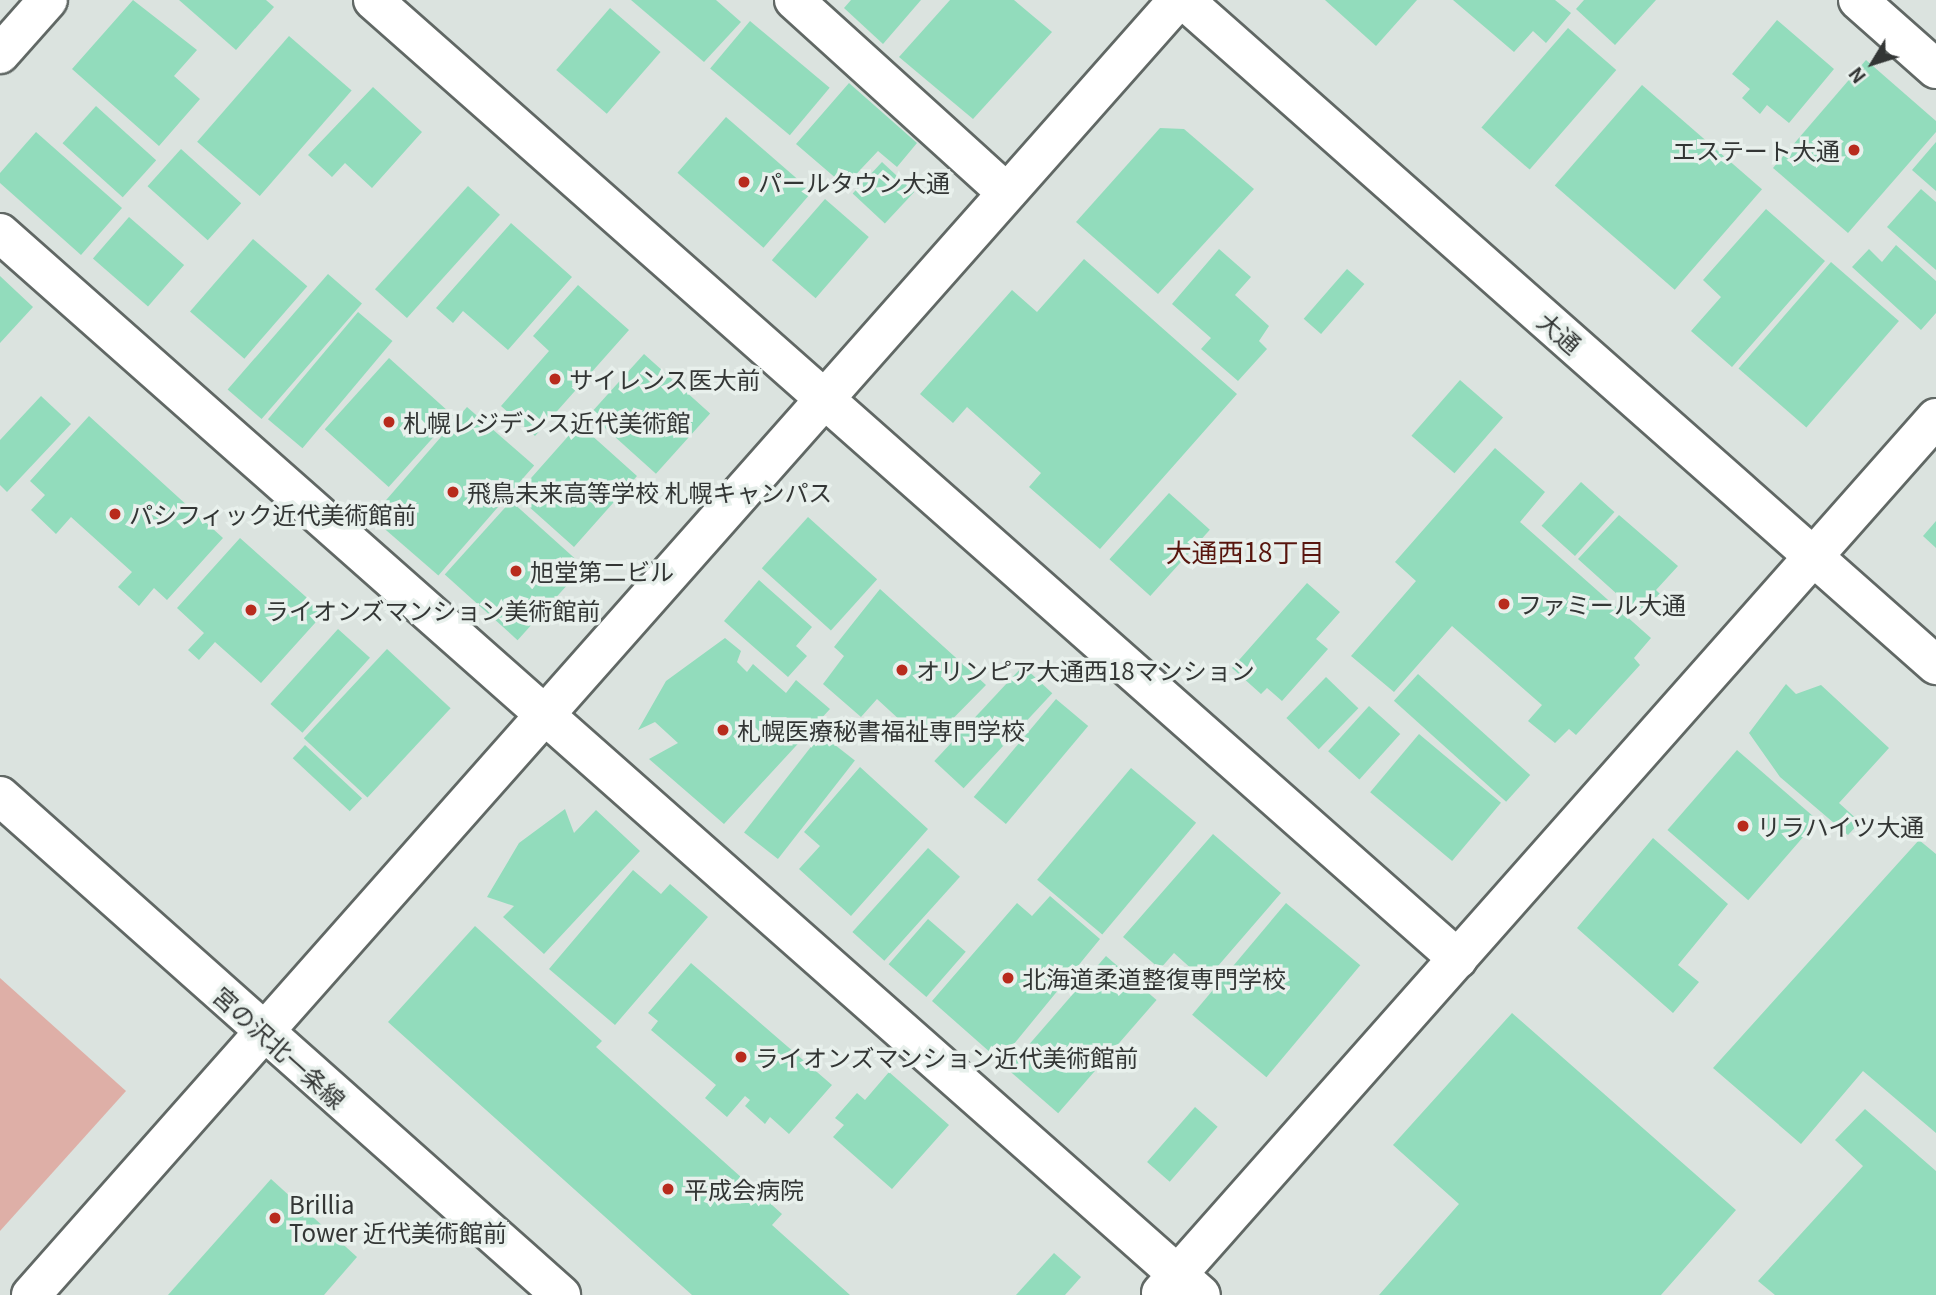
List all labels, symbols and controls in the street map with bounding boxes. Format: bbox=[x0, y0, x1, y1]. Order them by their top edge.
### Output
north arrow bbox=[1838, 28, 1908, 98]
text: N bbox=[1841, 62, 1871, 90]
place label: エステート大通 bbox=[1672, 136, 1840, 164]
marker: エステート大通 bbox=[1846, 142, 1862, 158]
place label: パールタウン大通 bbox=[758, 168, 950, 196]
marker: パールタウン大通 bbox=[736, 174, 752, 190]
street label: 大通 bbox=[1532, 305, 1588, 359]
place label: サイレンス医大前 bbox=[569, 365, 761, 393]
marker: サイレンス医大前 bbox=[547, 371, 563, 387]
place label: 札幌レジデンス近代美術館 bbox=[403, 408, 691, 436]
marker: 札幌レジデンス近代美術館 bbox=[381, 414, 397, 430]
place label: 飛鳥未来高等学校 札幌キャンパス bbox=[467, 478, 832, 506]
marker: 飛鳥未来高等学校 札幌キャンパス bbox=[445, 484, 461, 500]
place label: パシフィック近代美術館前 bbox=[129, 500, 417, 528]
marker: パシフィック近代美術館前 bbox=[107, 506, 123, 522]
district label: 大通西18丁目 bbox=[1166, 535, 1324, 567]
place label: 旭堂第二ビル bbox=[530, 557, 674, 585]
marker: 旭堂第二ビル bbox=[508, 563, 524, 579]
place label: ファミール大通 bbox=[1518, 590, 1686, 618]
place label: ライオンズマンション美術館前 bbox=[265, 596, 601, 624]
marker: ファミール大通 bbox=[1496, 596, 1512, 612]
marker: ライオンズマンション美術館前 bbox=[243, 602, 259, 618]
place label: オリンピア大通西18マンション bbox=[916, 656, 1255, 684]
marker: オリンピア大通西18マンション bbox=[894, 662, 910, 678]
place label: 札幌医療秘書福祉専門学校 bbox=[737, 716, 1025, 744]
marker: 札幌医療秘書福祉専門学校 bbox=[715, 722, 731, 738]
place label: リラハイツ大通 bbox=[1757, 812, 1925, 840]
marker: リラハイツ大通 bbox=[1735, 818, 1751, 834]
place label: 北海道柔道整復専門学校 bbox=[1022, 964, 1286, 992]
marker: 北海道柔道整復専門学校 bbox=[1000, 970, 1016, 986]
street label: 宮の沢北一条線 bbox=[208, 980, 352, 1114]
place label: ライオンズマンション近代美術館前 bbox=[755, 1043, 1139, 1071]
marker: ライオンズマンション近代美術館前 bbox=[733, 1049, 749, 1065]
place label: 平成会病院 bbox=[684, 1175, 804, 1203]
marker: 平成会病院 bbox=[658, 1179, 678, 1199]
place label: Brillia Tower 近代美術館前 bbox=[289, 1190, 507, 1246]
marker: Brillia Tower 近代美術館前 bbox=[267, 1210, 283, 1226]

